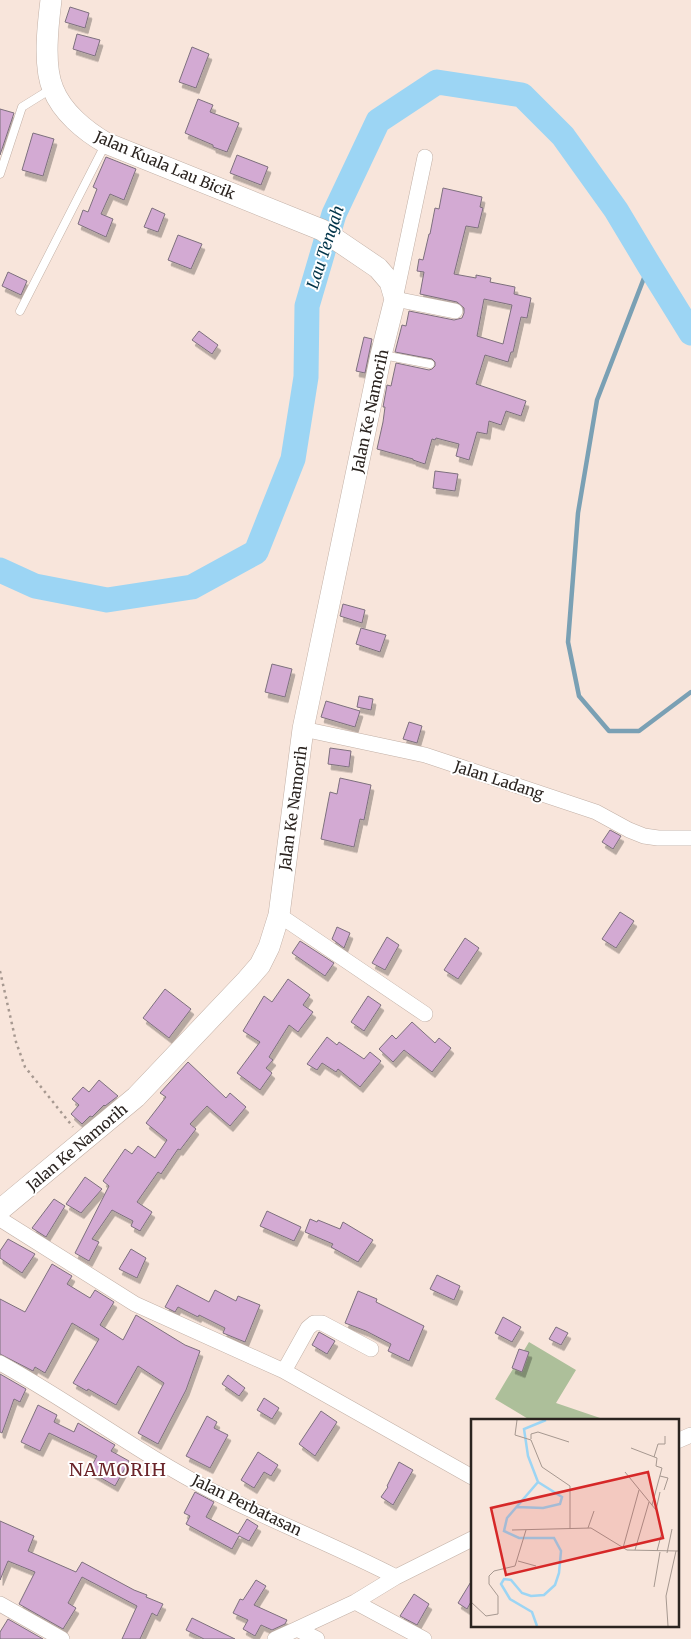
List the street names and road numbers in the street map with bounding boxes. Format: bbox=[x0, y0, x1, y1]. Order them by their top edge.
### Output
street label: Jalan Kuala Lau Bicik bbox=[91, 126, 239, 203]
street label: Jalan Ke Namorih bbox=[347, 347, 392, 475]
street label: Jalan Ke Namorih bbox=[275, 744, 311, 873]
street label: Jalan Ladang bbox=[451, 756, 546, 803]
street label: Jalan Ke Namorih bbox=[22, 1099, 131, 1195]
street label: Jalan Perbatasan bbox=[188, 1470, 305, 1540]

